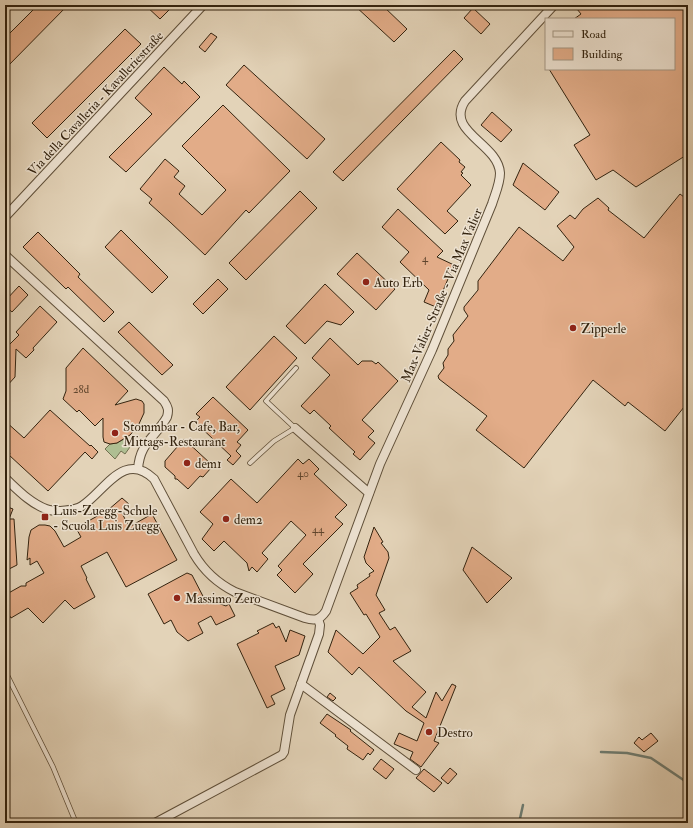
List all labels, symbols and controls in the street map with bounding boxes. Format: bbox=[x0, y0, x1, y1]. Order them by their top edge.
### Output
legend bbox=[545, 18, 675, 70]
text: Road bbox=[581, 27, 606, 42]
street label: Via della Cavalleria - Kavalleriestraße bbox=[25, 28, 167, 179]
text: Building bbox=[581, 47, 624, 62]
street label: Max-Valier-Straße - Via Max Valier bbox=[398, 206, 486, 385]
house number: 4 bbox=[422, 252, 429, 265]
place label: Auto Erb bbox=[373, 275, 423, 291]
marker: Auto Erb bbox=[361, 277, 371, 287]
place label: Zipperle bbox=[581, 321, 627, 338]
marker: Zipperle bbox=[568, 323, 578, 333]
house number: 28d bbox=[73, 383, 90, 396]
place label: Stommbar - Cafe, Bar, Mittags-Restaurant bbox=[123, 419, 240, 450]
marker: Stommbar - Cafe, Bar, Mittags-Restaurant bbox=[110, 428, 120, 438]
place label: dem1 bbox=[195, 456, 222, 472]
marker: dem1 bbox=[182, 458, 192, 468]
house number: 40 bbox=[297, 467, 309, 480]
place label: Luis-Zuegg-Schule - Scuola Luis Zuegg bbox=[53, 503, 160, 534]
marker: Luis-Zuegg-Schule - Scuola Luis Zuegg bbox=[40, 512, 50, 522]
place label: dem2 bbox=[234, 512, 263, 528]
marker: dem2 bbox=[221, 514, 231, 524]
house number: 44 bbox=[312, 523, 325, 536]
place label: Massimo Zero bbox=[185, 591, 261, 607]
marker: Massimo Zero bbox=[172, 593, 182, 603]
place label: Destro bbox=[437, 725, 473, 741]
marker: Destro bbox=[424, 727, 434, 737]

